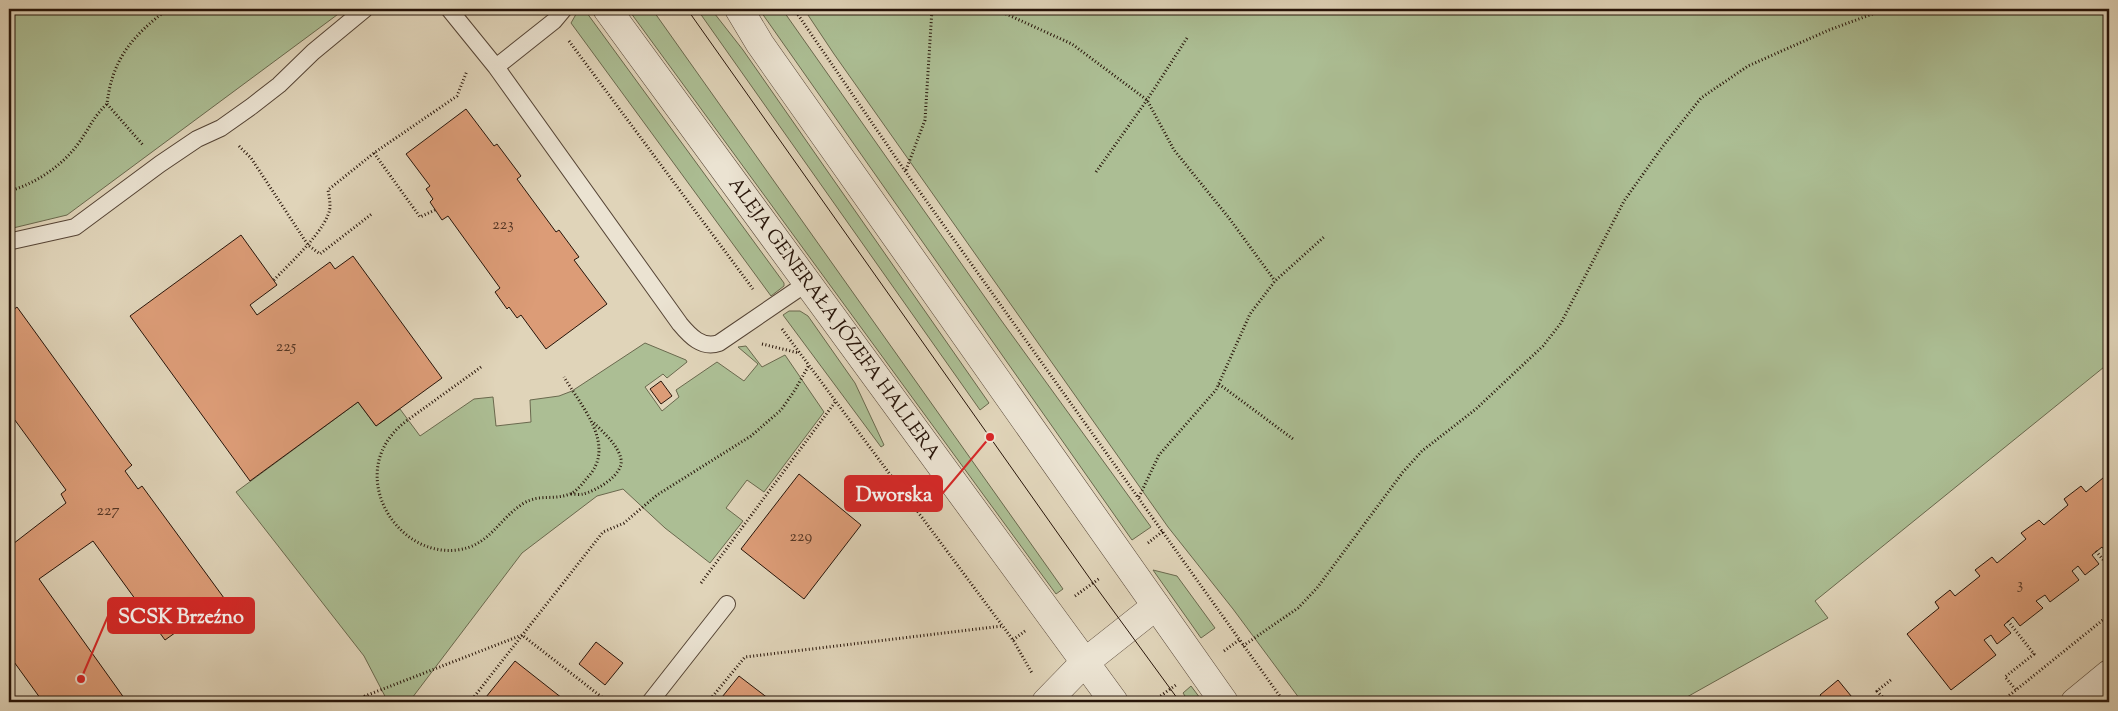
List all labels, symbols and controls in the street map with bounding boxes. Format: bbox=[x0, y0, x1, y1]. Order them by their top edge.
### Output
street label: ALEJA GENERAŁA JÓZEFA HALLERA bbox=[721, 172, 947, 466]
house number: 223 bbox=[492, 214, 514, 237]
house number: 225 bbox=[276, 336, 297, 359]
callout: Dworska bbox=[845, 476, 942, 511]
text: Dworska bbox=[856, 482, 933, 511]
house number: 227 bbox=[97, 500, 120, 523]
house number: 229 bbox=[790, 526, 813, 549]
house number: 3 bbox=[2017, 574, 2023, 597]
callout: SCSK Brzeźno bbox=[108, 598, 254, 633]
text: SCSK Brzeźno bbox=[118, 604, 244, 633]

